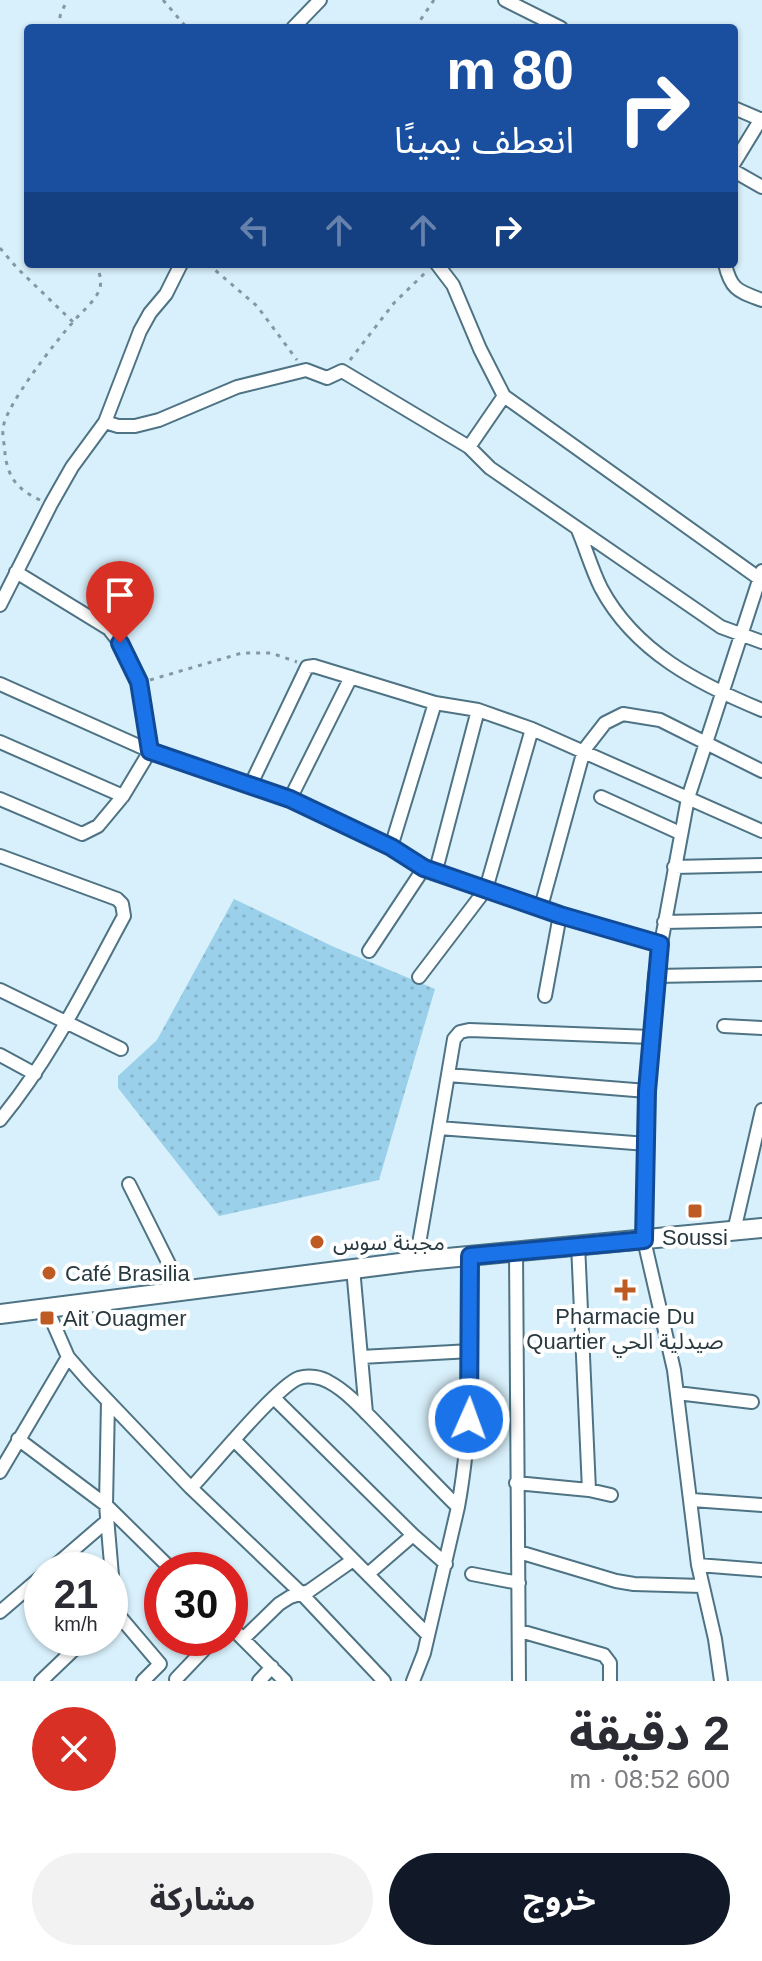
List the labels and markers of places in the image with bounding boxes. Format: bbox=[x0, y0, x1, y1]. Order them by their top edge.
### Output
pin bbox=[86, 561, 154, 643]
marker: Soussi bbox=[686, 1202, 704, 1220]
place label: Soussi bbox=[662, 1225, 728, 1250]
place label: مجبنة سوس bbox=[333, 1230, 445, 1255]
marker: مجبنة سوس bbox=[308, 1233, 326, 1251]
place label: Café Brasilia bbox=[65, 1261, 190, 1286]
marker: Café Brasilia bbox=[40, 1264, 58, 1282]
marker: Pharmacie Du Quartier صيدلية الحي bbox=[616, 1281, 634, 1299]
place label: Pharmacie Du Quartier صيدلية الحي bbox=[526, 1304, 724, 1358]
place label: Ait Ouagmer bbox=[63, 1306, 187, 1331]
marker: Ait Ouagmer bbox=[38, 1309, 56, 1327]

